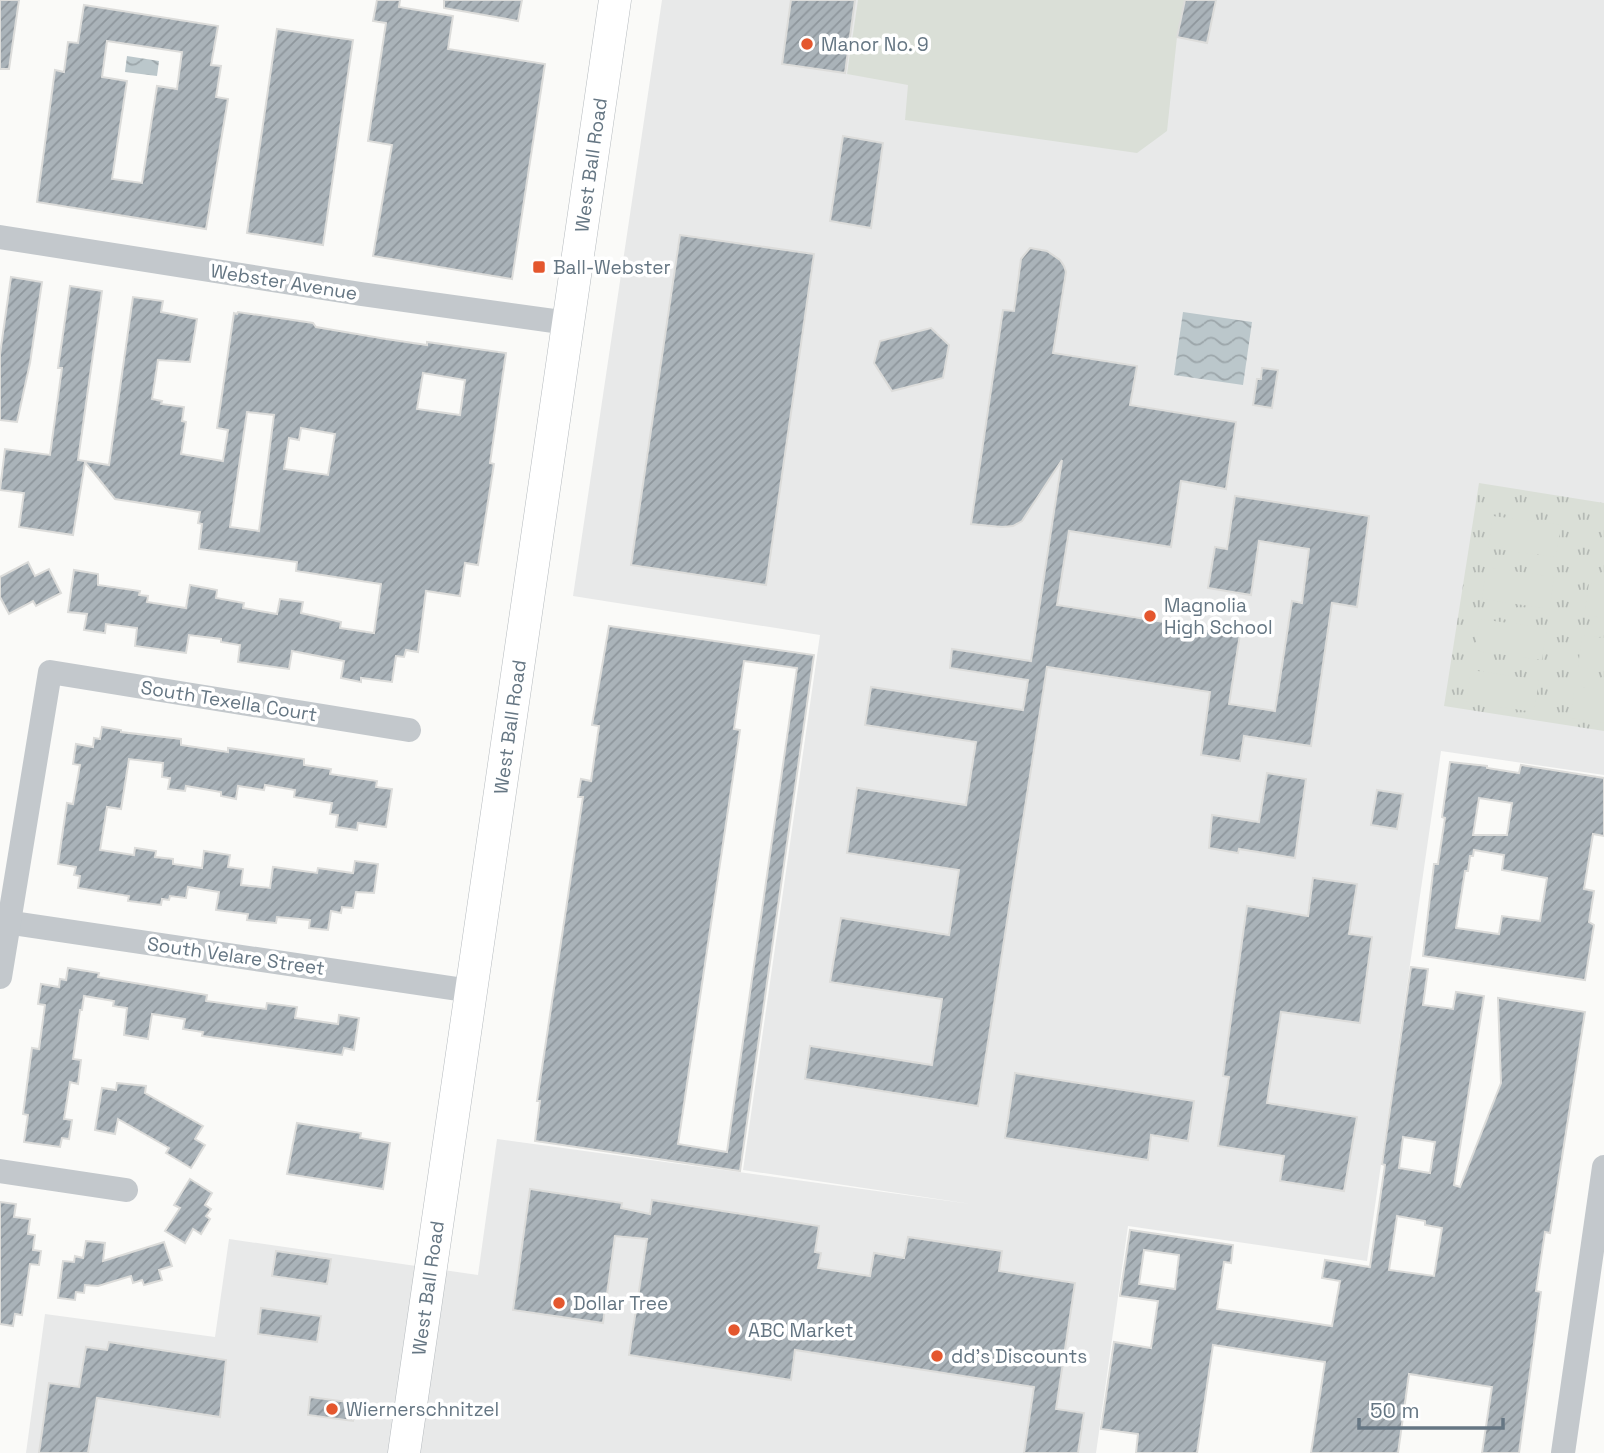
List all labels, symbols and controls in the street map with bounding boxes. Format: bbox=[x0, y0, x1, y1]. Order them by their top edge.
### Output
place label: Manor No. 9 bbox=[821, 32, 929, 57]
marker: Manor No. 9 bbox=[799, 36, 815, 52]
street label: West Ball Road bbox=[569, 96, 613, 234]
place label: Ball-Webster bbox=[553, 255, 671, 280]
street label: Webster Avenue bbox=[209, 258, 359, 306]
marker: Ball-Webster bbox=[531, 259, 547, 275]
place label: Magnolia High School bbox=[1164, 593, 1273, 640]
marker: Magnolia High School bbox=[1142, 608, 1158, 624]
street label: West Ball Road bbox=[488, 658, 532, 796]
street label: South Texella Court bbox=[139, 675, 319, 727]
street label: South Velare Street bbox=[146, 931, 326, 981]
street label: West Ball Road bbox=[406, 1219, 450, 1357]
place label: Dollar Tree bbox=[573, 1291, 668, 1316]
marker: Dollar Tree bbox=[551, 1295, 567, 1311]
place label: ABC Market bbox=[748, 1318, 853, 1343]
marker: ABC Market bbox=[726, 1322, 742, 1338]
place label: dd's Discounts bbox=[951, 1344, 1087, 1369]
marker: dd's Discounts bbox=[929, 1348, 945, 1364]
scale bar bbox=[1359, 1386, 1502, 1430]
place label: Wiernerschnitzel bbox=[346, 1397, 499, 1422]
text: 50 m bbox=[1370, 1397, 1420, 1424]
marker: Wiernerschnitzel bbox=[324, 1401, 340, 1417]

